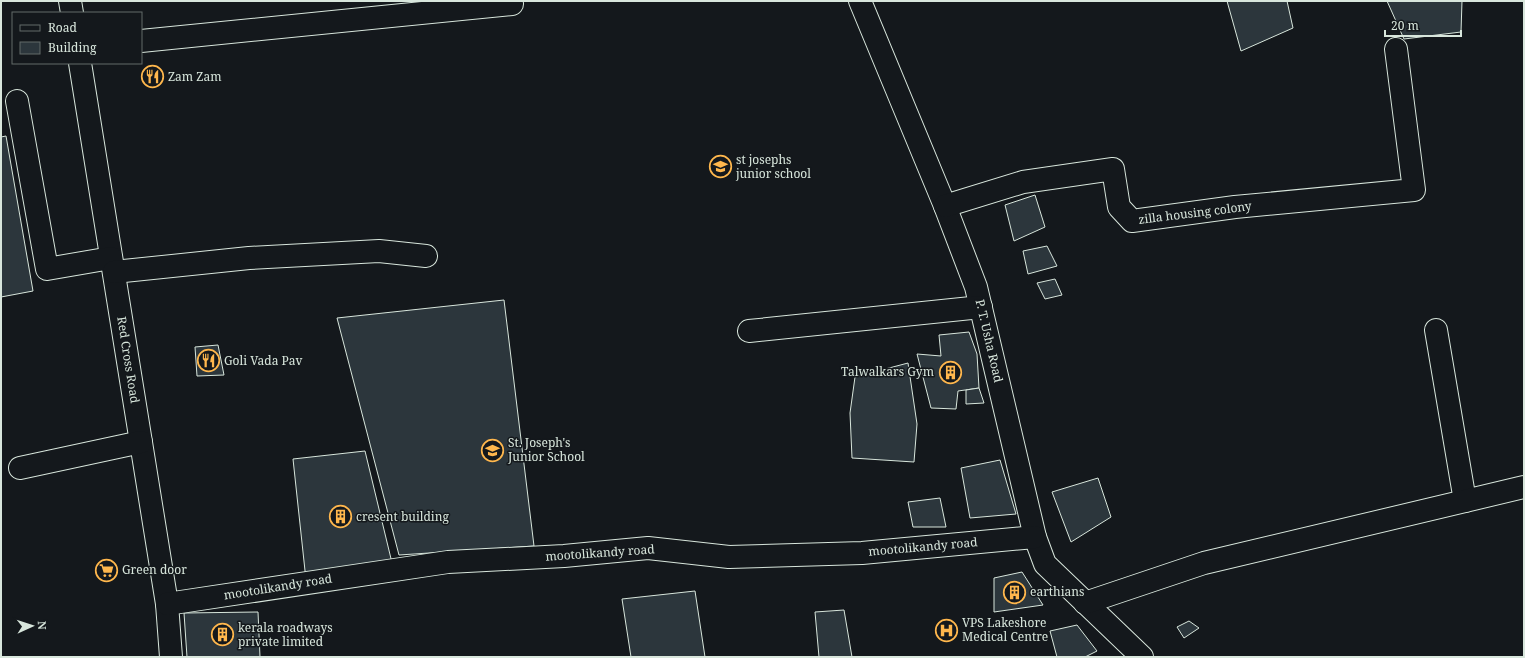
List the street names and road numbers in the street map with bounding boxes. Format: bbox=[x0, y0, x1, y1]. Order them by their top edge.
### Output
street label: zilla housing colony bbox=[1137, 197, 1253, 228]
street label: P. T. Usha Road bbox=[972, 298, 1007, 385]
street label: Red Cross Road bbox=[113, 315, 144, 405]
street label: mootolikandy road bbox=[868, 533, 979, 560]
street label: mootolikandy road bbox=[545, 540, 656, 565]
street label: mootolikandy road bbox=[223, 569, 334, 603]

